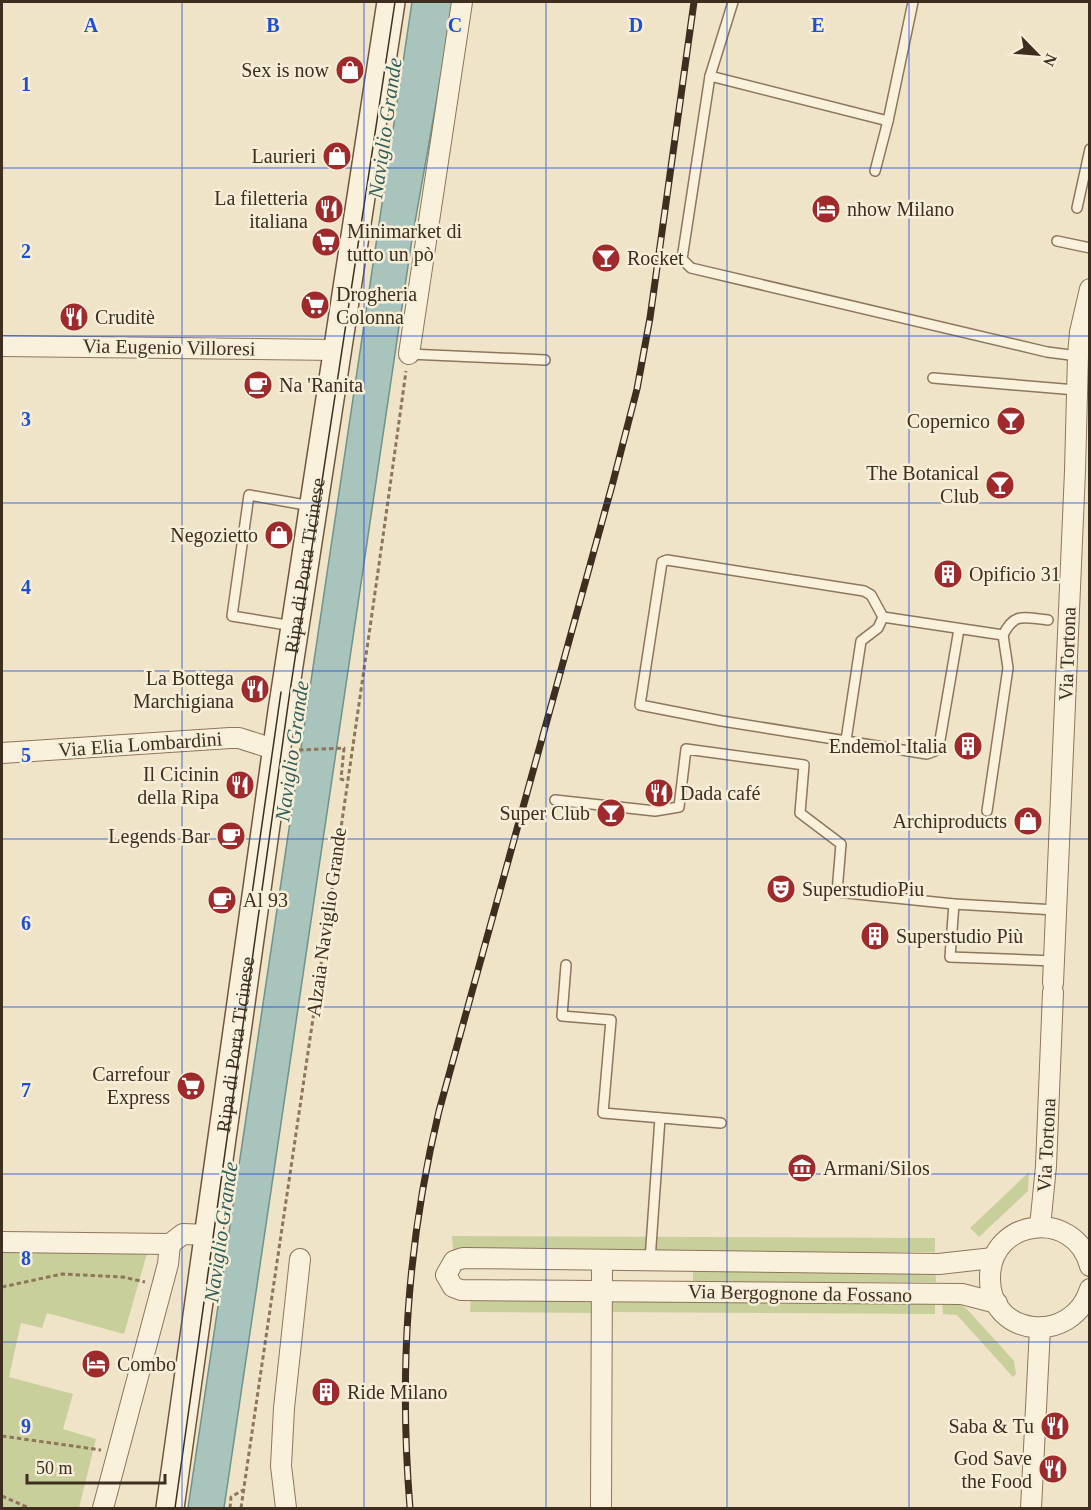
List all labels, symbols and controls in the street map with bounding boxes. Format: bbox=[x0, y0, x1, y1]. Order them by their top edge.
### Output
text: A bbox=[84, 14, 99, 36]
text: B bbox=[266, 14, 280, 36]
text: C bbox=[448, 14, 462, 36]
text: D bbox=[629, 14, 643, 36]
text: E bbox=[811, 14, 825, 36]
north arrow bbox=[1007, 24, 1067, 84]
text: N bbox=[1040, 51, 1060, 69]
shop icon: Sex is now bbox=[334, 54, 366, 86]
water label: Naviglio Grande bbox=[363, 56, 407, 201]
place label: Sex is now bbox=[241, 59, 330, 81]
text: 1 bbox=[21, 73, 31, 95]
shop icon: Laurieri bbox=[321, 140, 353, 172]
place label: Laurieri bbox=[252, 145, 316, 167]
place label: La filetteria italiana bbox=[214, 187, 308, 232]
restaurant icon: La filetteria italiana bbox=[313, 193, 345, 225]
hotel icon: nhow Milano bbox=[810, 193, 842, 225]
place label: nhow Milano bbox=[847, 198, 954, 220]
place label: Minimarket di tutto un pò bbox=[347, 220, 462, 266]
supermarket icon: Minimarket di tutto un pò bbox=[310, 226, 342, 258]
text: 2 bbox=[21, 240, 31, 262]
bar icon: Rocket bbox=[590, 242, 622, 274]
place label: Rocket bbox=[627, 247, 684, 269]
place label: Drogheria Colonna bbox=[336, 283, 417, 328]
supermarket icon: Drogheria Colonna bbox=[299, 289, 331, 321]
restaurant icon: Cruditè bbox=[58, 301, 90, 333]
place label: Cruditè bbox=[95, 306, 155, 328]
street label: Via Eugenio Villoresi bbox=[82, 334, 256, 361]
cafe icon: Na 'Ranita bbox=[242, 369, 274, 401]
place label: Na 'Ranita bbox=[279, 374, 363, 396]
bar icon: Copernico bbox=[995, 405, 1027, 437]
text: 3 bbox=[21, 408, 31, 430]
place label: Copernico bbox=[907, 410, 990, 433]
place label: The Botanical Club bbox=[866, 462, 979, 507]
bar icon: The Botanical Club bbox=[984, 469, 1016, 501]
street label: Ripa di Porta Ticinese bbox=[280, 476, 329, 655]
shop icon: Negozietto bbox=[263, 519, 295, 551]
place label: Negozietto bbox=[170, 524, 258, 547]
building icon: Opificio 31 bbox=[932, 558, 964, 590]
place label: Opificio 31 bbox=[969, 563, 1061, 586]
text: 4 bbox=[21, 576, 31, 598]
street label: Via Tortona bbox=[1054, 606, 1080, 701]
place label: La Bottega Marchigiana bbox=[133, 667, 234, 713]
restaurant icon: La Bottega Marchigiana bbox=[239, 673, 271, 705]
water label: Naviglio Grande bbox=[270, 679, 314, 824]
street label: Via Elia Lombardini bbox=[57, 727, 223, 761]
building icon: Endemol Italia bbox=[952, 730, 984, 762]
place label: Endemol Italia bbox=[829, 735, 947, 757]
text: 5 bbox=[21, 744, 31, 766]
place label: Il Cicinin della Ripa bbox=[137, 763, 219, 809]
restaurant icon: Il Cicinin della Ripa bbox=[224, 769, 256, 801]
restaurant icon: Dada café bbox=[643, 777, 675, 809]
place label: Dada café bbox=[680, 782, 761, 804]
bar icon: Super Club bbox=[595, 797, 627, 829]
place label: Super Club bbox=[499, 802, 590, 825]
shop icon: Archiproducts bbox=[1012, 805, 1044, 837]
place label: Archiproducts bbox=[893, 810, 1007, 833]
cafe icon: Legends Bar bbox=[215, 820, 247, 852]
place label: Legends Bar bbox=[108, 825, 210, 848]
street label: Alzaia Naviglio Grande bbox=[302, 826, 351, 1018]
theatre icon: SuperstudioPiu bbox=[765, 873, 797, 905]
place label: SuperstudioPiu bbox=[802, 878, 924, 901]
cafe icon: Al 93 bbox=[206, 884, 238, 916]
place label: Al 93 bbox=[243, 889, 288, 911]
text: 6 bbox=[21, 912, 31, 934]
building icon: Superstudio Più bbox=[859, 920, 891, 952]
place label: Superstudio Più bbox=[896, 925, 1023, 948]
street label: Ripa di Porta Ticinese bbox=[212, 955, 258, 1134]
place label: Carrefour Express bbox=[92, 1063, 170, 1109]
supermarket icon: Carrefour Express bbox=[175, 1070, 207, 1102]
text: 7 bbox=[21, 1079, 31, 1101]
street label: Via Tortona bbox=[1033, 1097, 1059, 1193]
museum icon: Armani/Silos bbox=[786, 1152, 818, 1184]
place label: Armani/Silos bbox=[823, 1157, 930, 1179]
water label: Naviglio Grande bbox=[199, 1160, 243, 1305]
text: 8 bbox=[21, 1247, 31, 1269]
street label: Via Bergognone da Fossano bbox=[688, 1280, 912, 1307]
hotel icon: Combo bbox=[80, 1348, 112, 1380]
place label: Combo bbox=[117, 1353, 176, 1375]
building icon: Ride Milano bbox=[310, 1376, 342, 1408]
place label: Ride Milano bbox=[347, 1381, 448, 1403]
restaurant icon: Saba & Tu bbox=[1039, 1410, 1071, 1442]
text: 9 bbox=[21, 1415, 31, 1437]
place label: Saba & Tu bbox=[948, 1415, 1034, 1437]
scale bar bbox=[27, 1447, 165, 1485]
place label: God Save the Food bbox=[954, 1447, 1032, 1492]
restaurant icon: God Save the Food bbox=[1037, 1453, 1069, 1485]
text: 50 m bbox=[36, 1458, 73, 1478]

